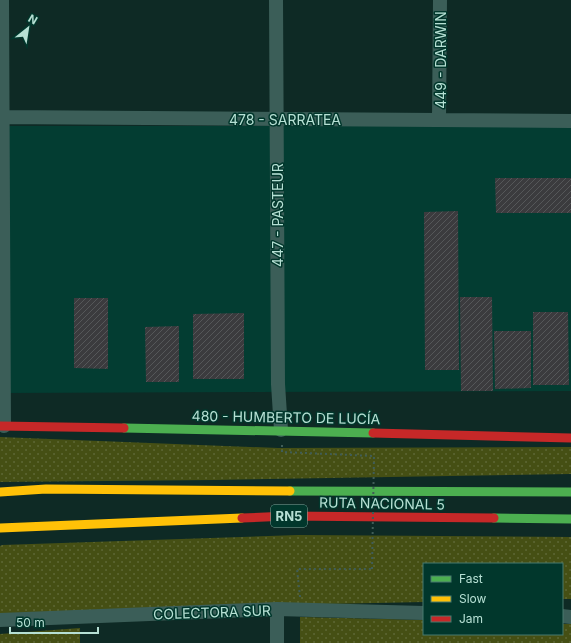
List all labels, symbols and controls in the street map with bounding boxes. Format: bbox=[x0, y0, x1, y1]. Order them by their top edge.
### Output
north arrow bbox=[8, 8, 48, 48]
text: N bbox=[26, 11, 40, 27]
street label: 449 - DARWIN bbox=[432, 11, 449, 109]
street label: 478 - SARRATEA bbox=[229, 111, 341, 128]
street label: 447 - PASTEUR bbox=[269, 163, 286, 267]
street label: 480 - HUMBERTO DE LUCÍA bbox=[192, 407, 381, 427]
street label: RUTA NACIONAL 5 bbox=[319, 493, 445, 513]
road number: RN5 bbox=[271, 505, 307, 527]
legend bbox=[423, 563, 563, 635]
text: Fast bbox=[459, 571, 483, 586]
text: Slow bbox=[459, 591, 487, 606]
street label: COLECTORA SUR bbox=[153, 601, 271, 623]
scale bar bbox=[10, 609, 98, 635]
text: Jam bbox=[459, 611, 483, 626]
text: 50 m bbox=[16, 615, 45, 630]

